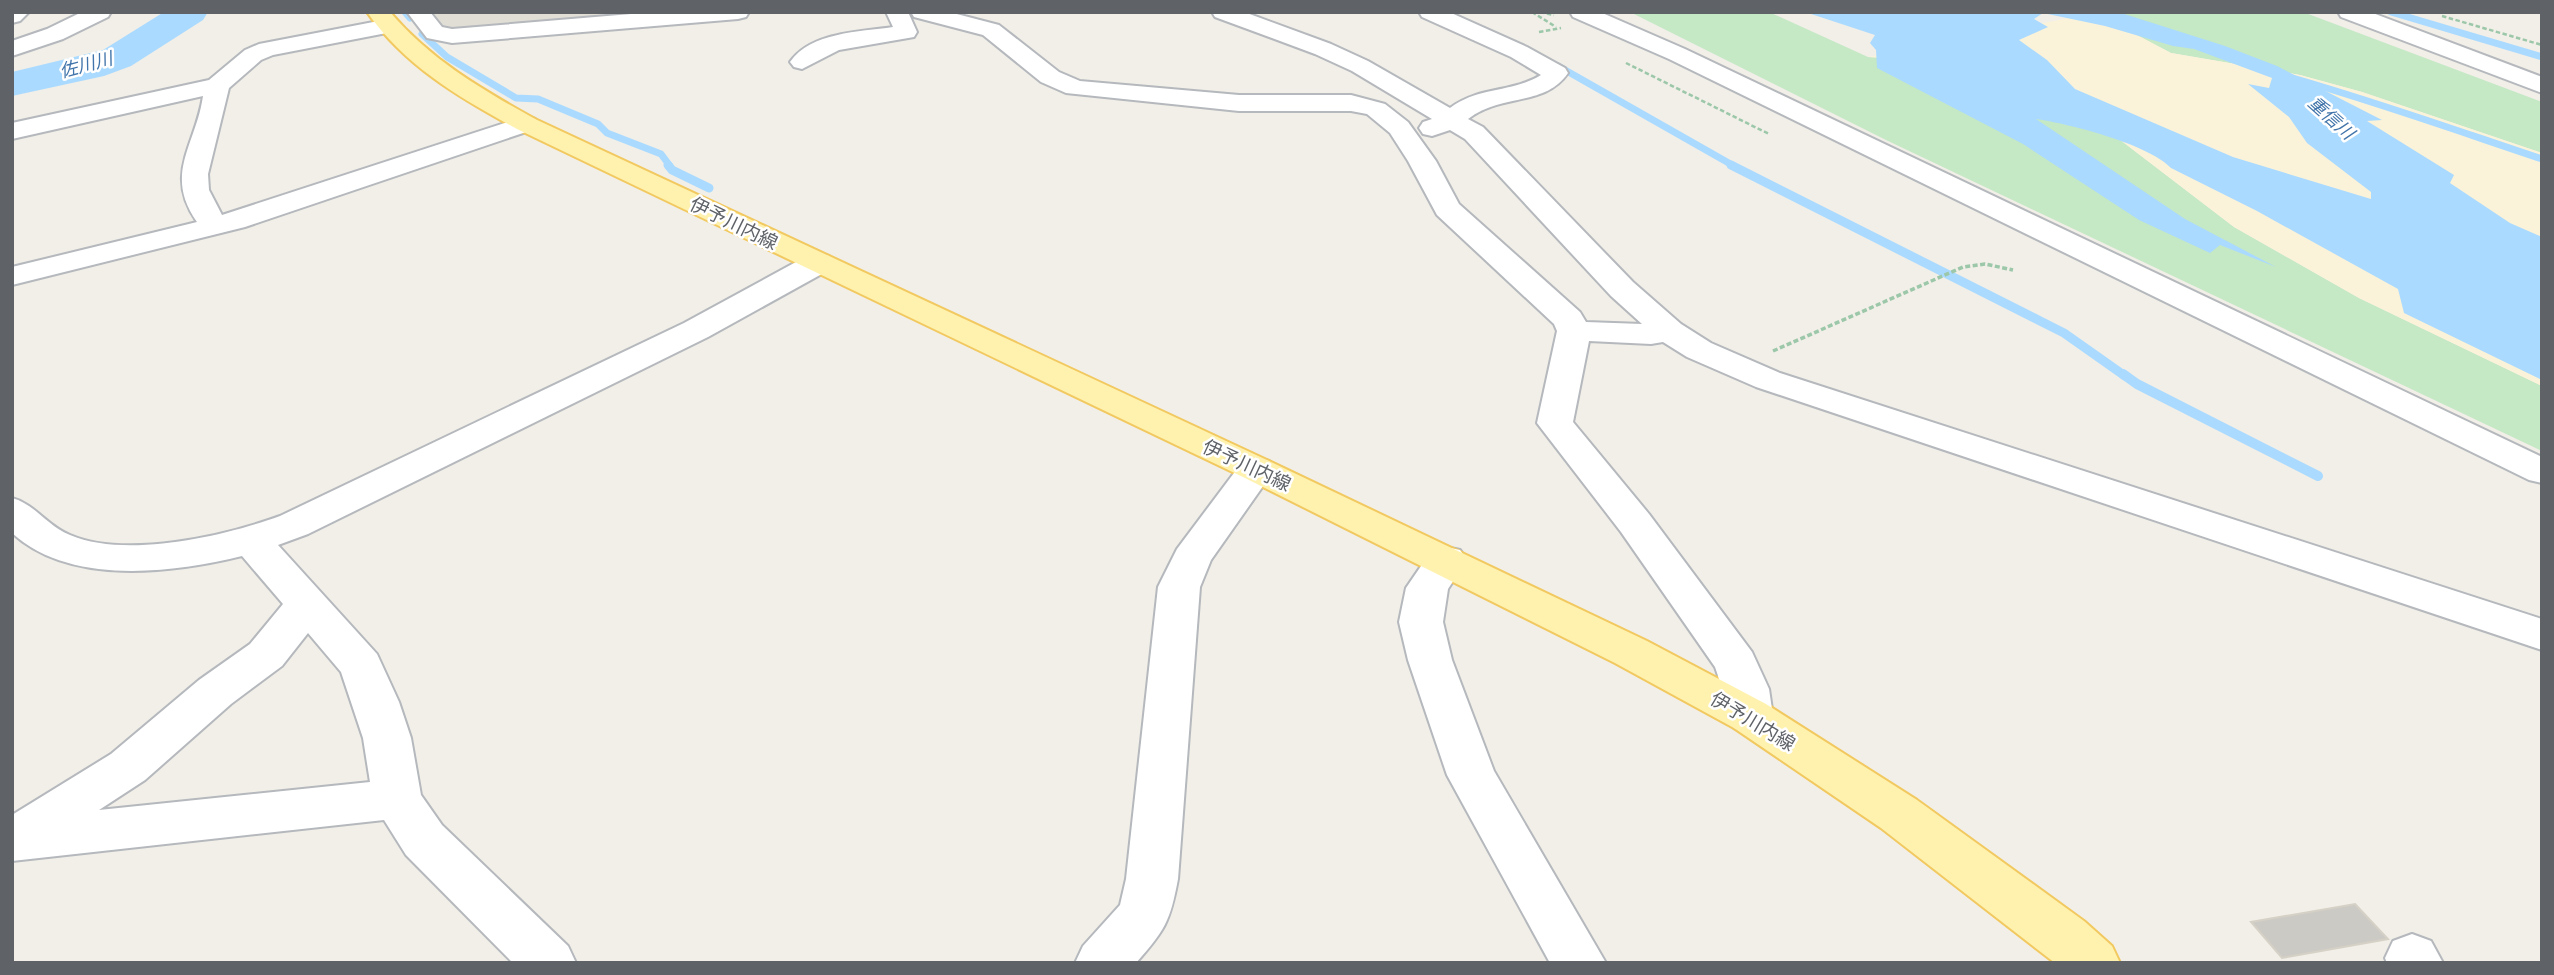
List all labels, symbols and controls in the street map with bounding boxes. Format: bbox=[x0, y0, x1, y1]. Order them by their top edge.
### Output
water label: 佐川川 bbox=[57, 47, 116, 81]
water label: 重信川 bbox=[2305, 92, 2360, 144]
street label: 伊予川内線 bbox=[686, 192, 782, 254]
street label: 伊予川内線 bbox=[1199, 435, 1295, 495]
street label: 伊予川内線 bbox=[1707, 687, 1799, 755]

